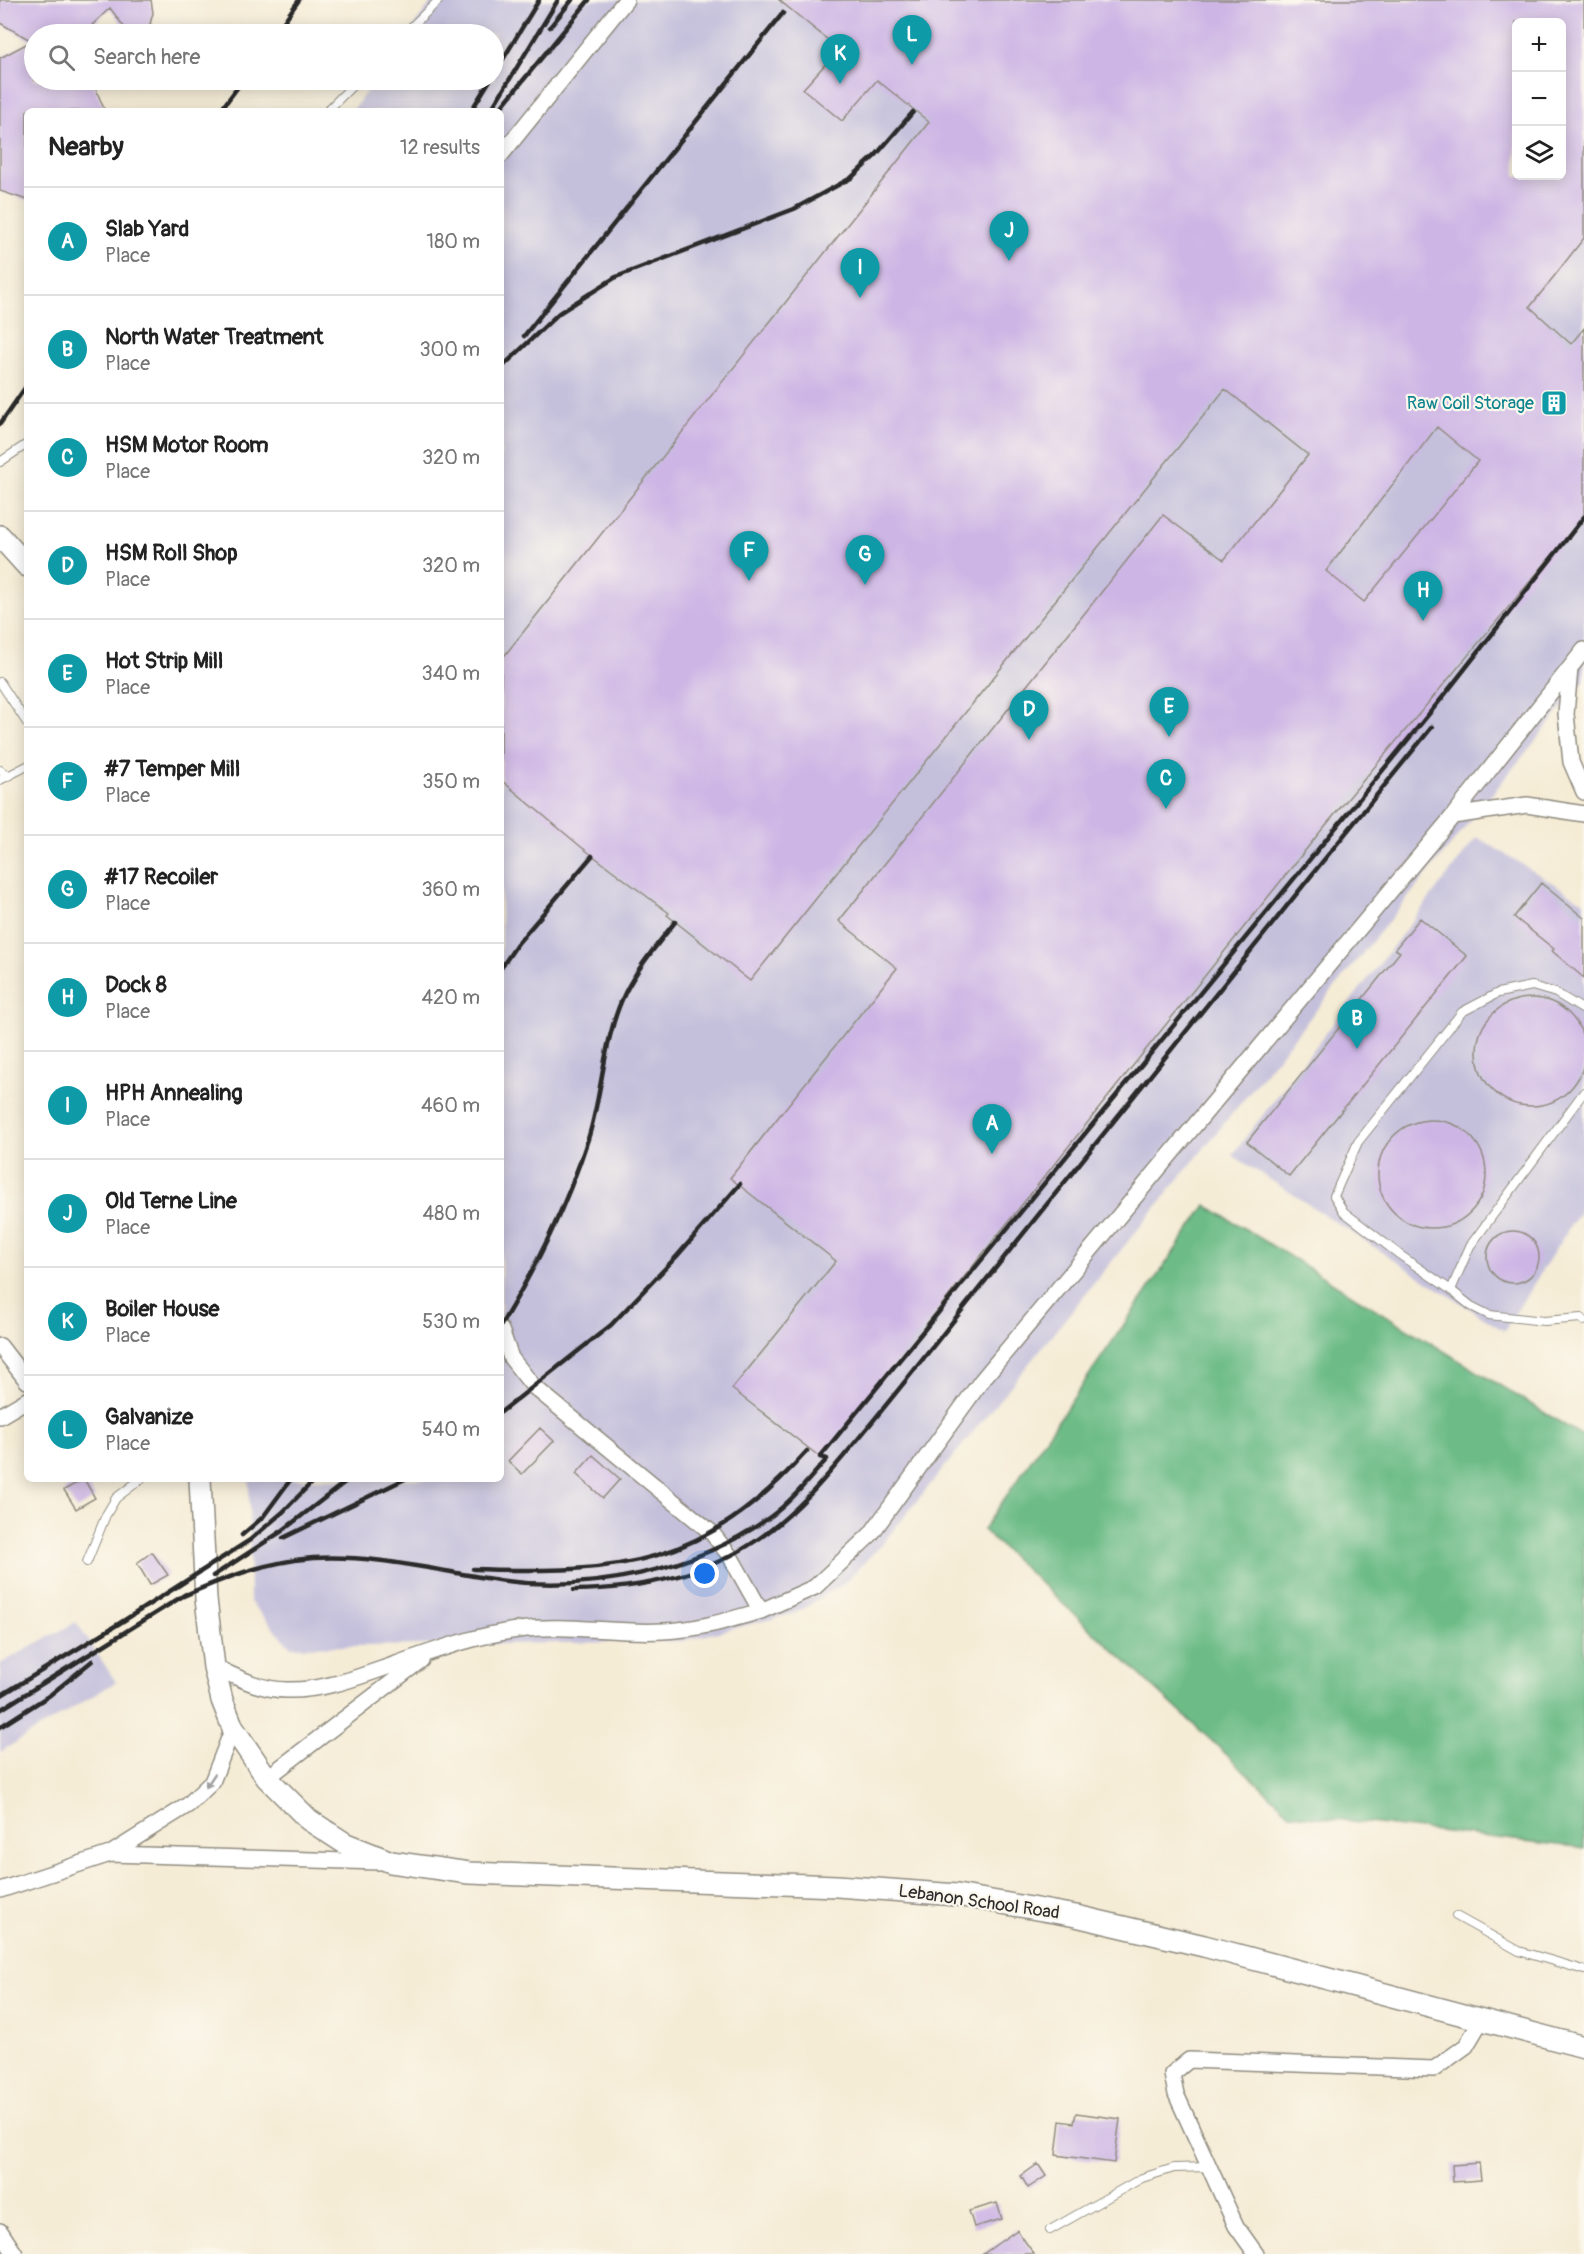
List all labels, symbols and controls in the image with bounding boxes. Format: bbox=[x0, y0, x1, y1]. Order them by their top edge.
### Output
pin: L bbox=[892, 16, 932, 65]
map controls bbox=[1512, 18, 1566, 180]
button: + bbox=[1512, 18, 1566, 72]
search box bbox=[24, 24, 504, 90]
pin: K bbox=[820, 34, 860, 84]
icon: search bbox=[45, 41, 78, 74]
text: Search here bbox=[93, 43, 200, 71]
button: − bbox=[1512, 72, 1566, 126]
button: layers bbox=[1512, 126, 1566, 180]
text: Nearby bbox=[48, 131, 124, 163]
text: 12 results bbox=[400, 135, 480, 160]
pin: J bbox=[990, 212, 1028, 261]
text: Slab Yard bbox=[105, 215, 189, 243]
text: A bbox=[61, 229, 74, 254]
text: 180 m bbox=[426, 229, 480, 254]
text: Place bbox=[105, 243, 150, 268]
pin: I bbox=[840, 248, 880, 298]
text: North Water Treatment bbox=[105, 323, 323, 351]
text: B bbox=[62, 337, 73, 362]
text: 300 m bbox=[419, 337, 480, 362]
text: Place bbox=[105, 351, 150, 376]
building icon: Raw Coil Storage bbox=[1539, 388, 1569, 418]
place label: Raw Coil Storage bbox=[1407, 392, 1534, 415]
text: HSM Motor Room bbox=[105, 431, 269, 459]
text: C bbox=[61, 445, 74, 470]
text: 320 m bbox=[422, 445, 480, 470]
text: Place bbox=[105, 459, 150, 484]
pin: F bbox=[730, 532, 768, 581]
pin: G bbox=[846, 536, 884, 585]
text: HSM Roll Shop bbox=[105, 539, 238, 567]
text: D bbox=[61, 553, 74, 578]
text: 320 m bbox=[422, 553, 480, 578]
text: Place bbox=[105, 567, 150, 592]
pin: H bbox=[1404, 572, 1442, 621]
text: Hot Strip Mill bbox=[105, 647, 223, 675]
text: E bbox=[62, 661, 73, 686]
text: 340 m bbox=[421, 661, 480, 686]
text: Place bbox=[105, 675, 150, 700]
pin: E bbox=[1150, 688, 1188, 737]
pin: D bbox=[1010, 690, 1048, 740]
text: #7 Temper Mill bbox=[105, 755, 240, 783]
pin: C bbox=[1146, 760, 1186, 809]
text: F bbox=[61, 769, 74, 794]
text: 350 m bbox=[422, 769, 480, 794]
text: Place bbox=[105, 783, 150, 808]
text: #17 Recoiler bbox=[105, 863, 218, 891]
text: G bbox=[61, 877, 74, 902]
text: 360 m bbox=[421, 877, 480, 902]
text: Place bbox=[105, 891, 150, 916]
text: Dock 8 bbox=[105, 971, 167, 999]
text: H bbox=[61, 985, 74, 1010]
text: 420 m bbox=[421, 985, 480, 1010]
text: Place bbox=[105, 999, 150, 1024]
pin: B bbox=[1338, 1000, 1376, 1049]
text: HPH Annealing bbox=[105, 1079, 242, 1107]
text: I bbox=[65, 1093, 70, 1118]
text: 460 m bbox=[421, 1093, 480, 1118]
pin: A bbox=[972, 1104, 1012, 1154]
text: Place bbox=[105, 1107, 150, 1132]
text: Old Terne Line bbox=[105, 1187, 237, 1215]
text: J bbox=[63, 1201, 72, 1226]
text: 480 m bbox=[423, 1201, 480, 1226]
text: Place bbox=[105, 1215, 150, 1240]
text: Boiler House bbox=[105, 1295, 219, 1323]
text: K bbox=[61, 1309, 74, 1334]
text: 530 m bbox=[422, 1309, 480, 1334]
text: Place bbox=[105, 1323, 150, 1348]
text: Galvanize bbox=[105, 1403, 193, 1431]
text: L bbox=[62, 1417, 73, 1442]
text: 540 m bbox=[422, 1417, 480, 1442]
text: Place bbox=[105, 1431, 150, 1456]
your location bbox=[690, 1559, 719, 1588]
one-way arrow bbox=[204, 1773, 216, 1789]
street label: Lebanon School Road bbox=[897, 1879, 1061, 1925]

